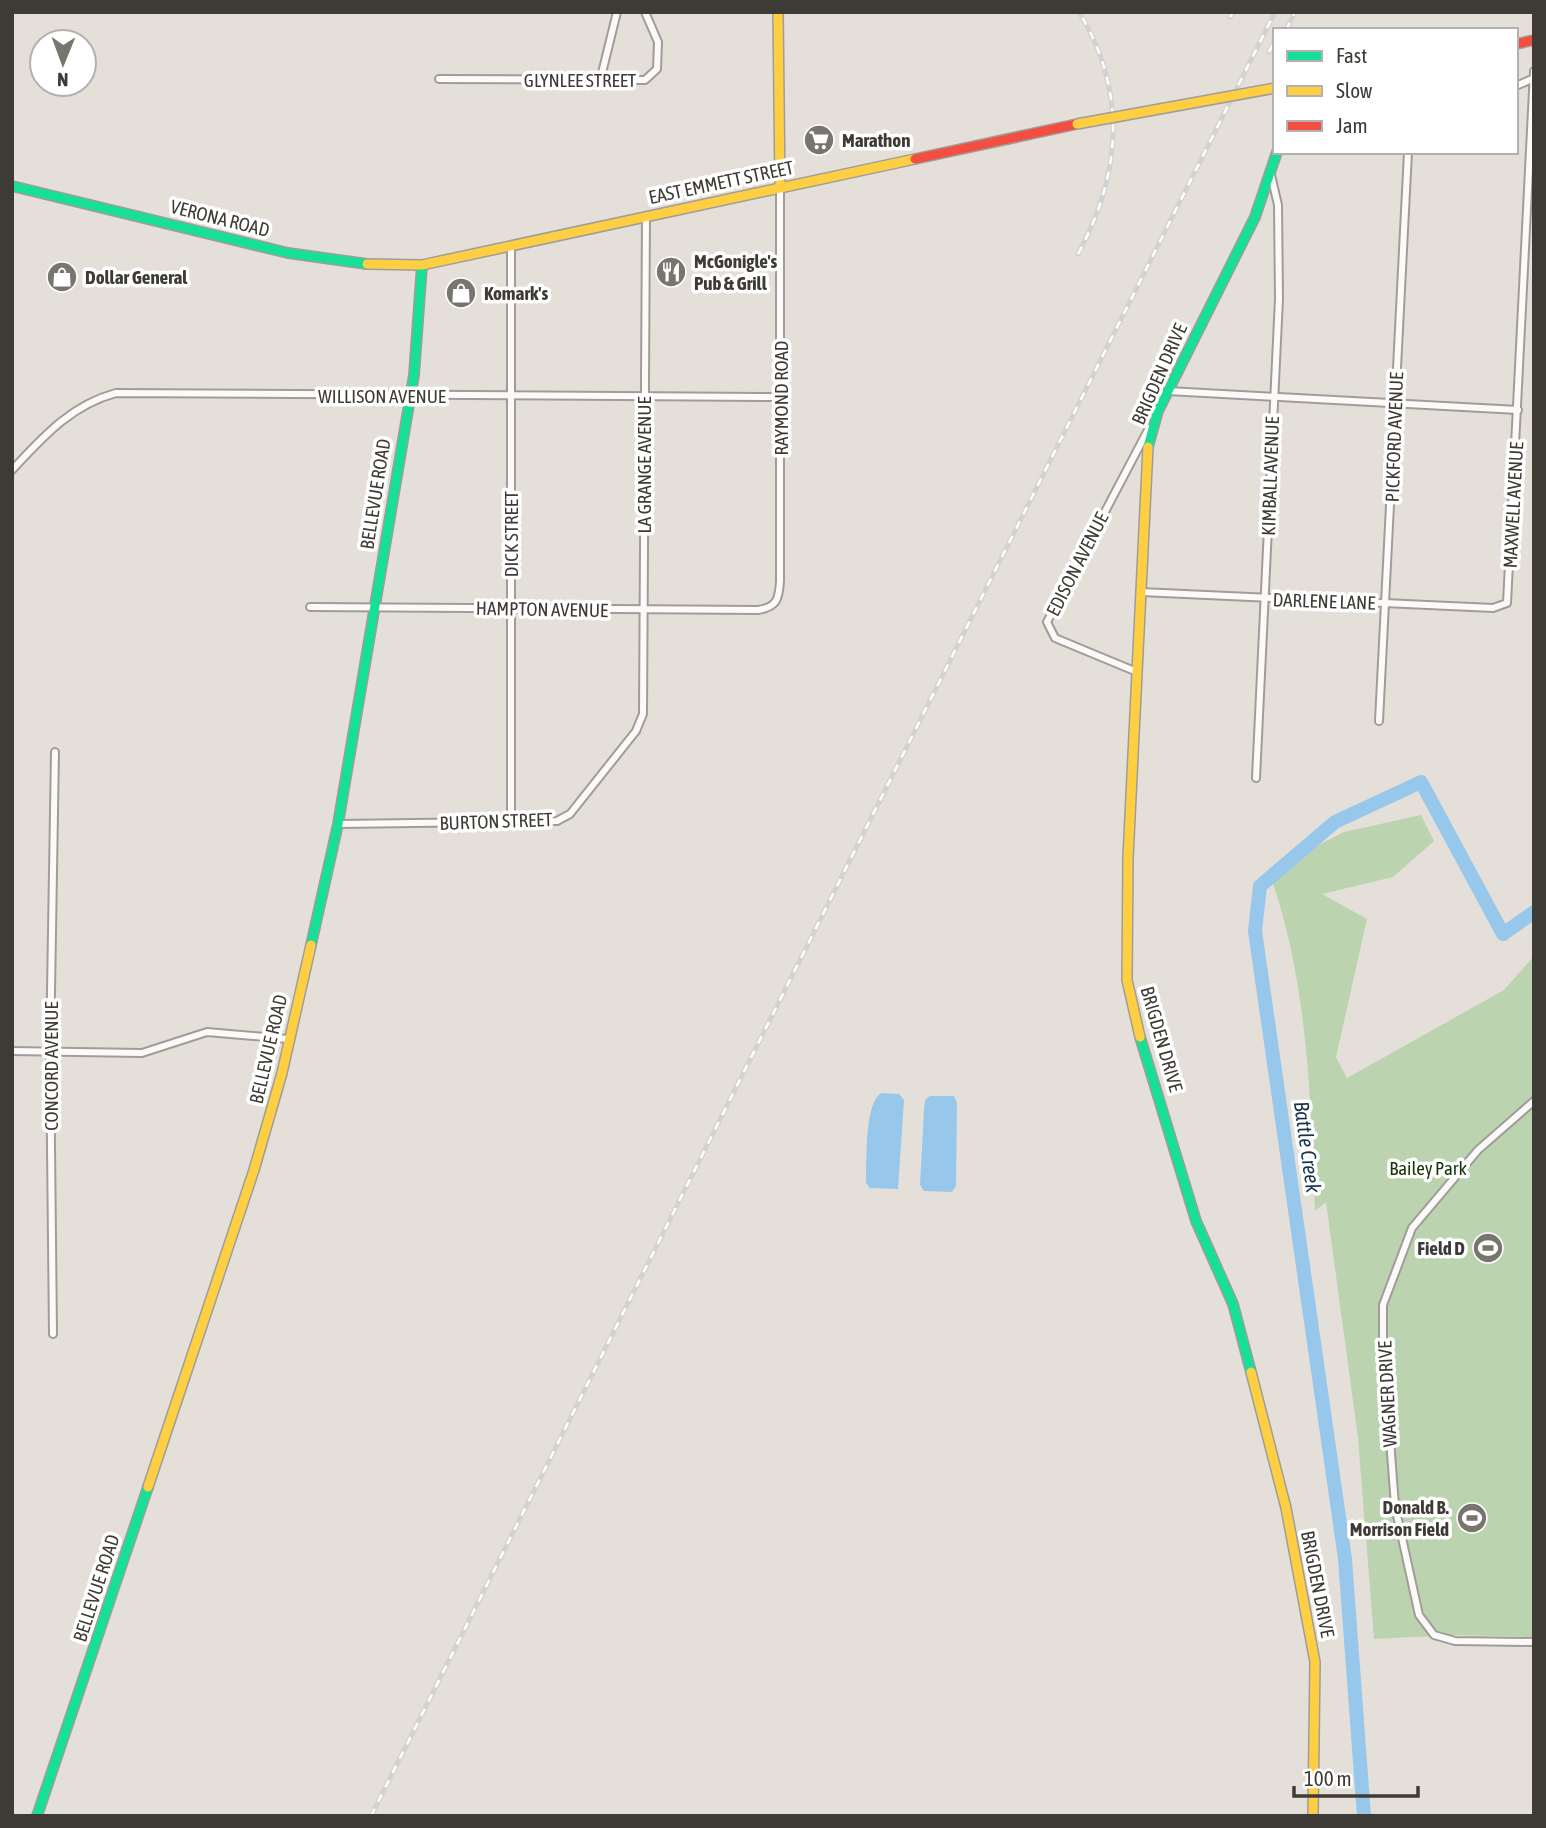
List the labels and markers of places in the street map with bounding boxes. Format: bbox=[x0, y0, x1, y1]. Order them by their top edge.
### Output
supermarket icon: Marathon bbox=[802, 123, 836, 157]
place label: Marathon bbox=[842, 129, 910, 151]
place label: McGonigle's Pub & Grill bbox=[694, 250, 778, 294]
restaurant icon: McGonigle's Pub & Grill bbox=[654, 255, 688, 289]
shop icon: Dollar General bbox=[45, 260, 79, 294]
place label: Dollar General bbox=[85, 266, 188, 288]
shop icon: Komark's bbox=[444, 276, 478, 310]
place label: Komark's bbox=[484, 282, 548, 304]
sports icon: Field D bbox=[1471, 1231, 1505, 1265]
place label: Field D bbox=[1417, 1237, 1465, 1259]
place label: Donald B. Morrison Field bbox=[1350, 1496, 1450, 1540]
sports icon: Donald B. Morrison Field bbox=[1455, 1501, 1489, 1535]

